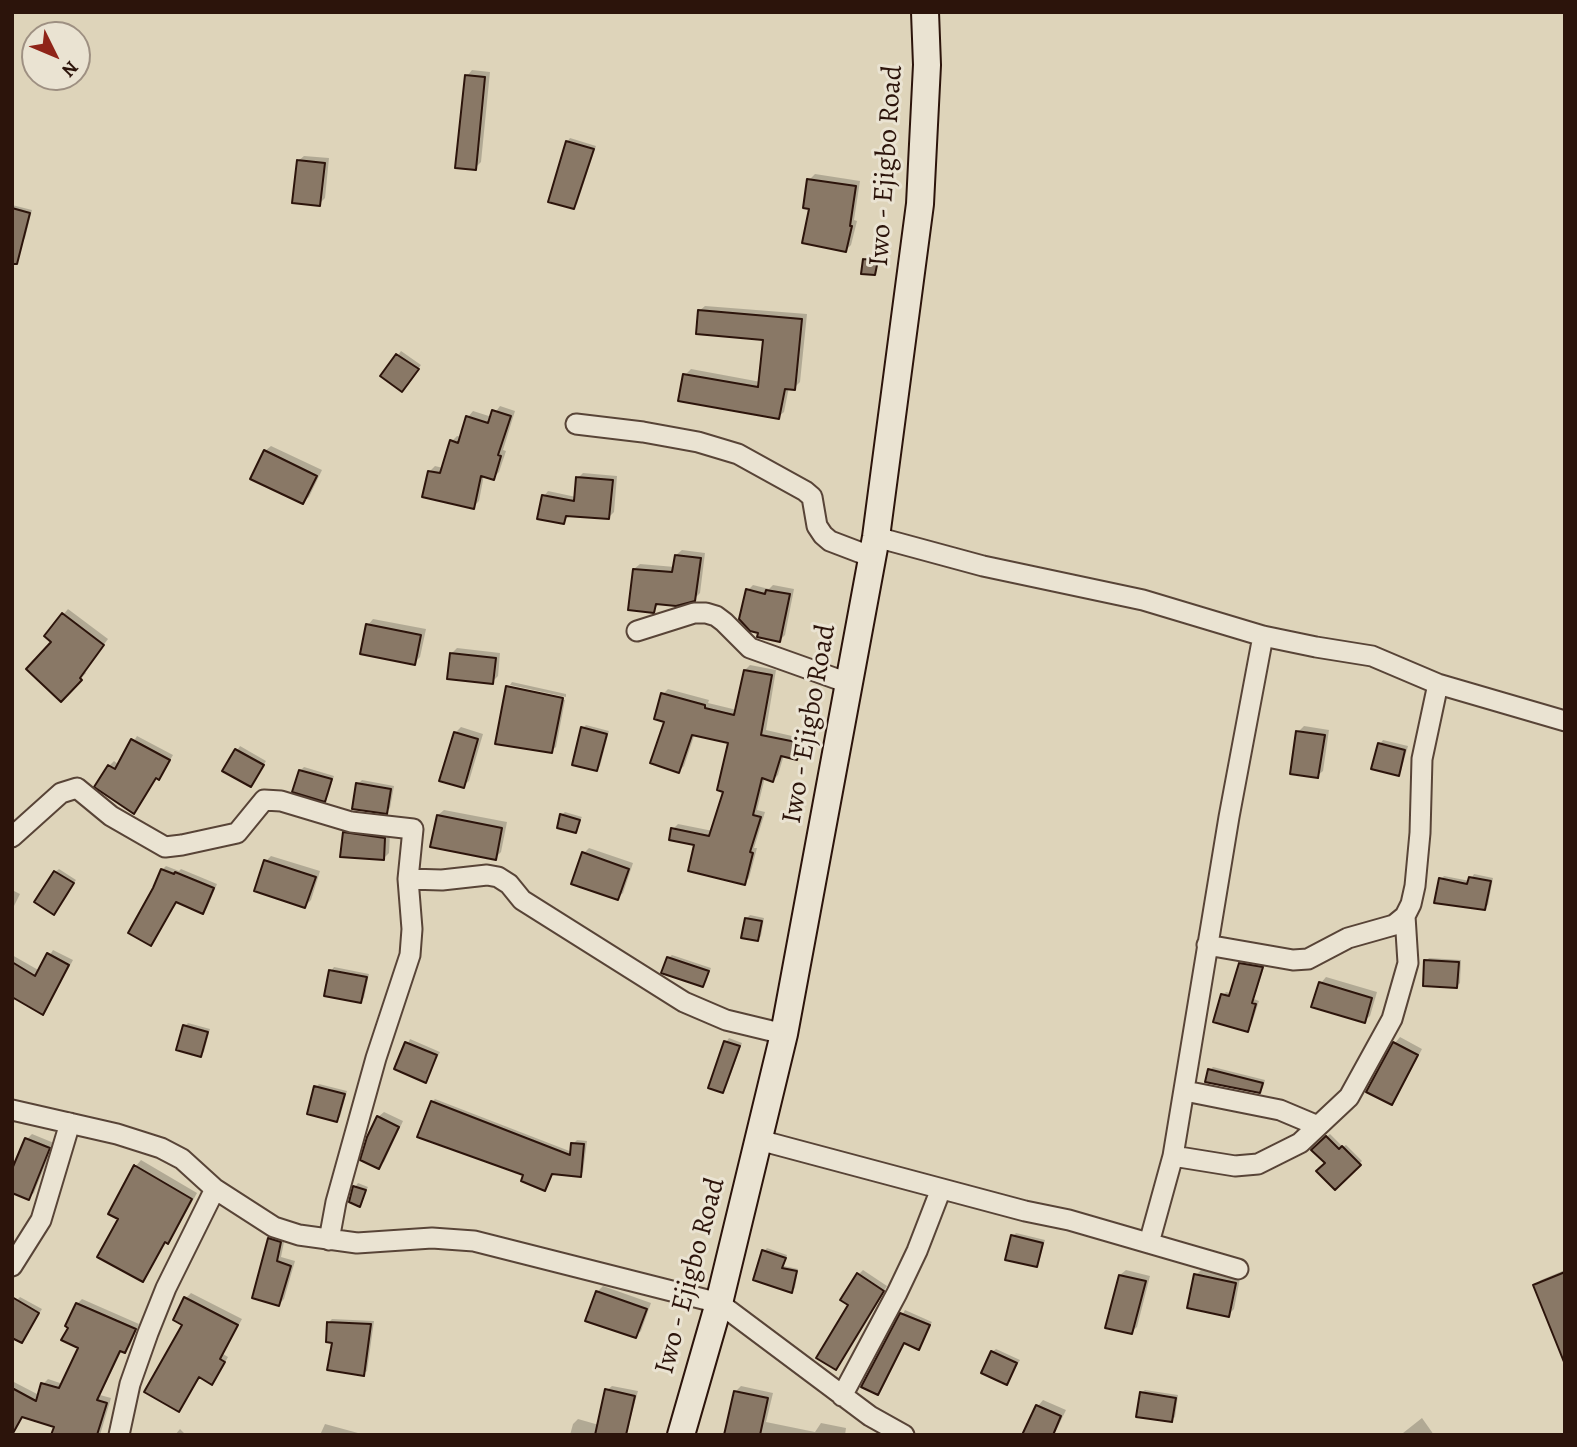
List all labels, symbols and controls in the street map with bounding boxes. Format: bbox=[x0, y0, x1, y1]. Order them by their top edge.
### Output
north arrow bbox=[21, 21, 91, 91]
text: N bbox=[56, 55, 84, 83]
street label: Iwo - Ejigbo Road bbox=[863, 64, 911, 268]
street label: Iwo - Ejigbo Road bbox=[776, 622, 844, 826]
street label: Iwo - Ejigbo Road bbox=[649, 1174, 733, 1378]

